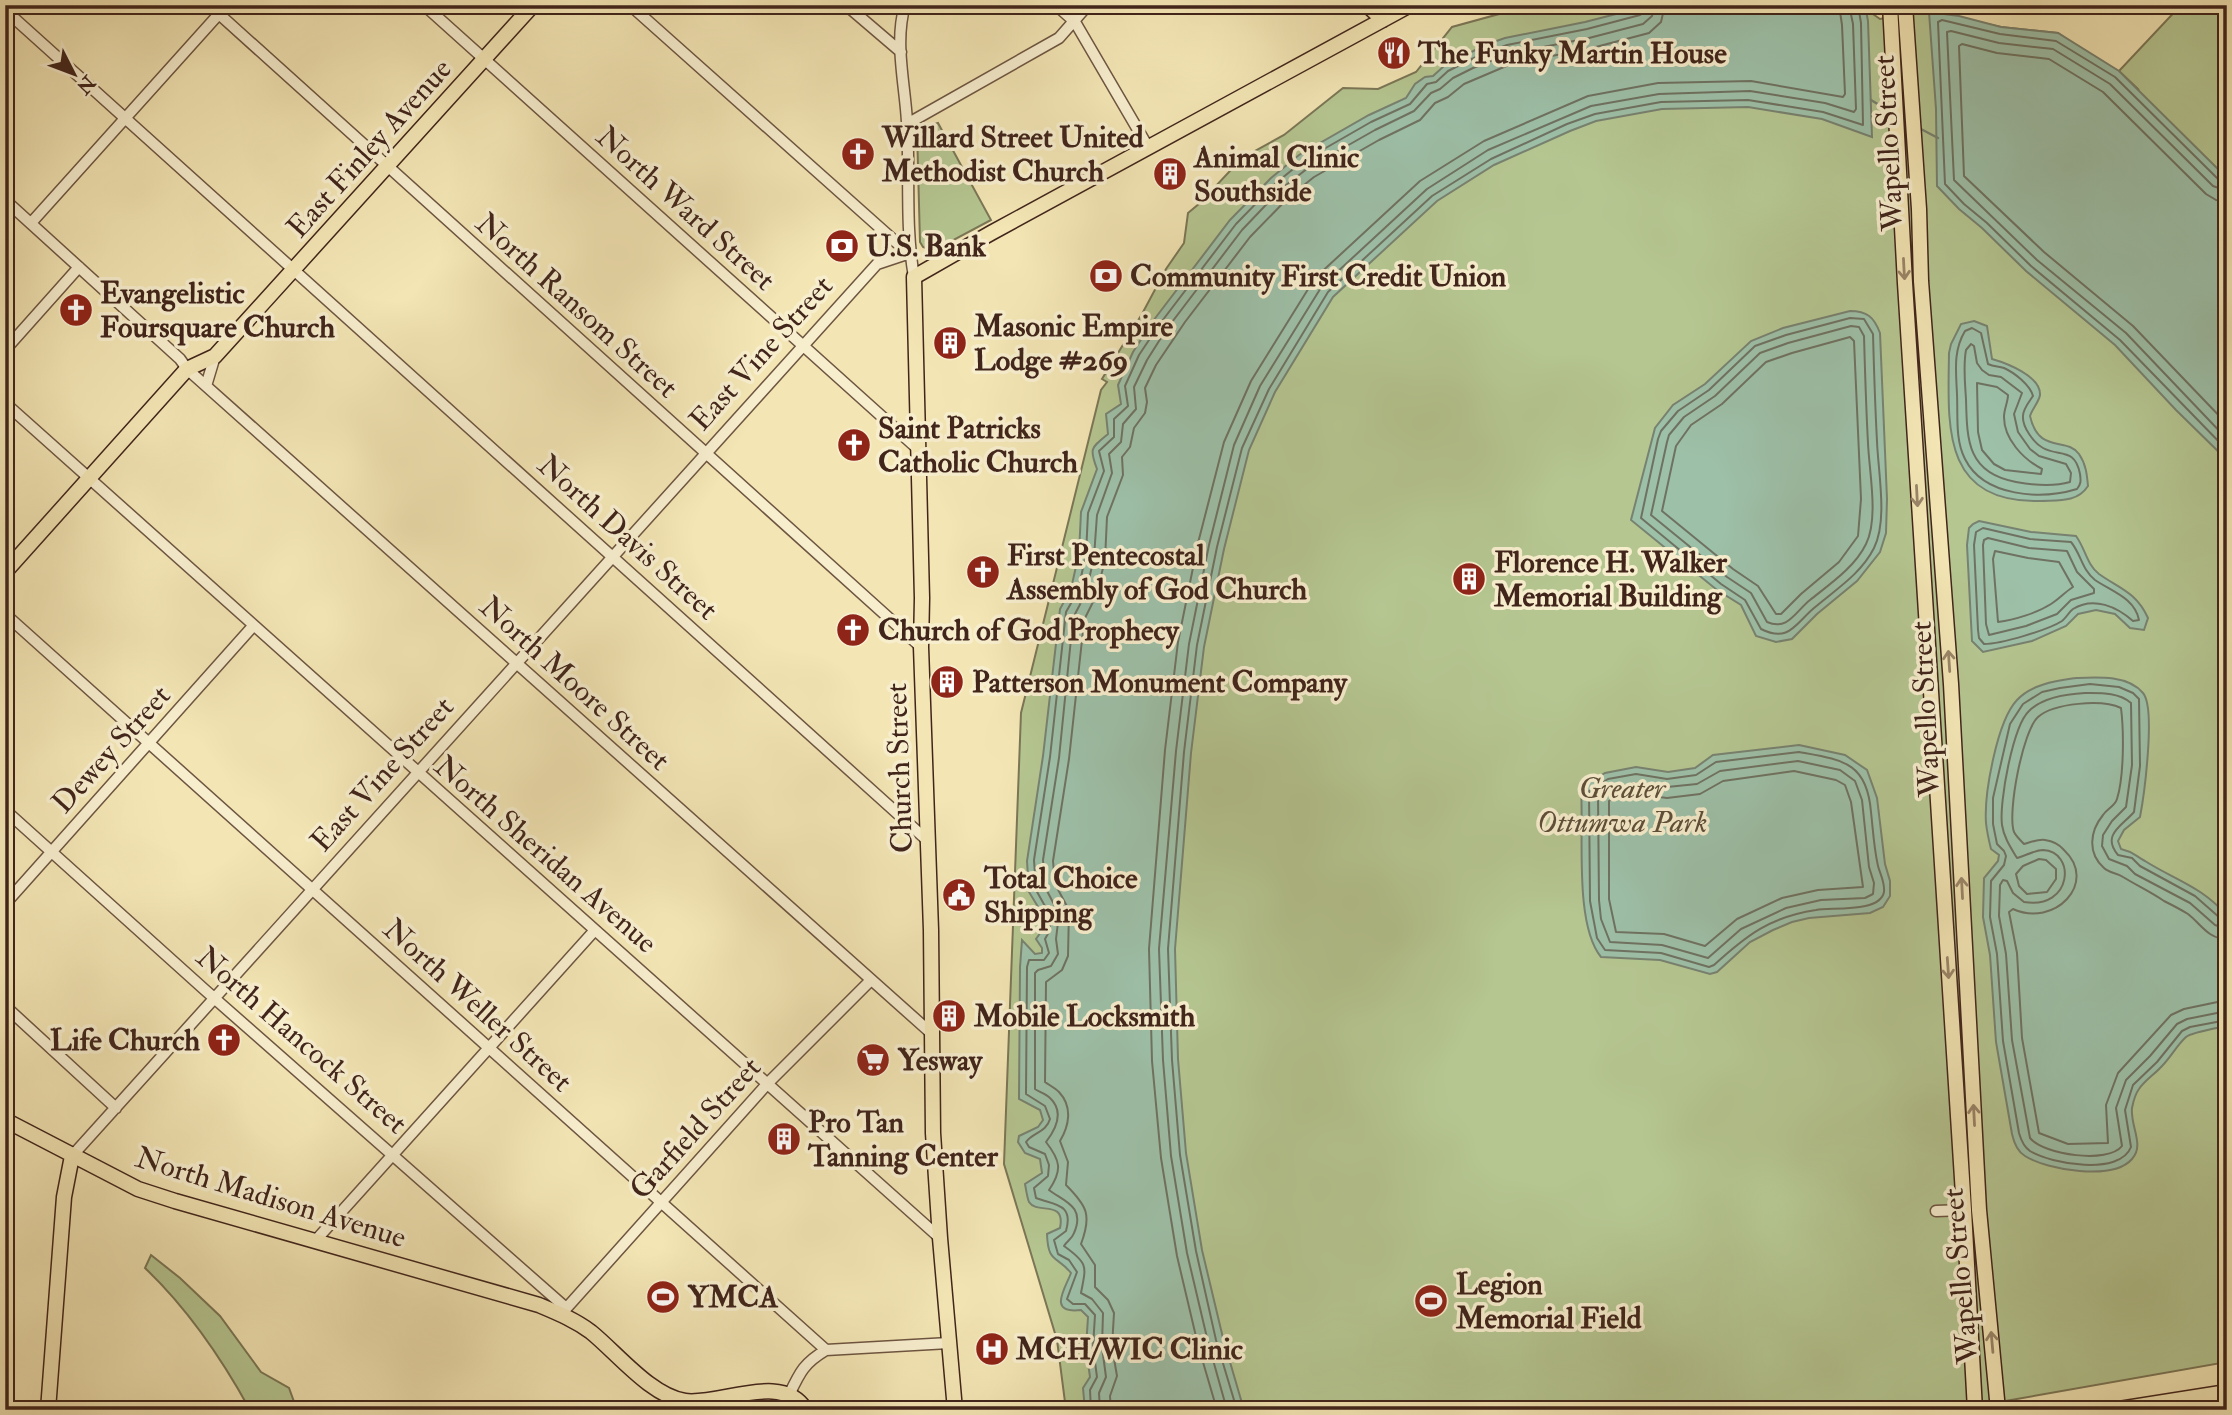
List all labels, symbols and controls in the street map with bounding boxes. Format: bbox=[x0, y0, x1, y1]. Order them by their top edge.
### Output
restaurant icon: The Funky Martin House bbox=[1375, 34, 1413, 72]
place label: The Funky Martin House bbox=[1417, 35, 1727, 72]
north arrow bbox=[38, 38, 108, 108]
street label: East Finley Avenue bbox=[279, 51, 460, 246]
street label: Wapello Street bbox=[1865, 54, 1912, 233]
text: N bbox=[71, 70, 101, 100]
street label: North Ward Street bbox=[589, 118, 783, 299]
place label: Willard Street United Methodist Church bbox=[881, 119, 1144, 190]
church icon: Willard Street United Methodist Church bbox=[839, 135, 877, 173]
place label: Animal Clinic Southside bbox=[1192, 139, 1359, 210]
building icon: Animal Clinic Southside bbox=[1151, 155, 1189, 193]
street label: North Ransom Street bbox=[468, 205, 686, 406]
bank icon: U.S. Bank bbox=[823, 227, 861, 265]
place label: U.S. Bank bbox=[866, 228, 987, 265]
bank icon: Community First Credit Union bbox=[1087, 257, 1125, 295]
one-way arrow bbox=[1897, 257, 1910, 280]
place label: Community First Credit Union bbox=[1130, 258, 1507, 295]
street label: East Vine Street bbox=[682, 268, 841, 439]
place label: Evangelistic Foursquare Church bbox=[100, 275, 335, 346]
church icon: Evangelistic Foursquare Church bbox=[57, 291, 95, 329]
place label: Masonic Empire Lodge #269 bbox=[973, 308, 1174, 379]
building icon: Masonic Empire Lodge #269 bbox=[931, 324, 969, 362]
place label: Saint Patricks Catholic Church bbox=[878, 410, 1078, 481]
church icon: Saint Patricks Catholic Church bbox=[835, 426, 873, 464]
street label: North Davis Street bbox=[530, 447, 726, 628]
one-way arrow bbox=[1911, 484, 1924, 507]
place label: First Pentecostal Assembly of God Church bbox=[1005, 537, 1307, 608]
place label: Florence H. Walker Memorial Building bbox=[1493, 544, 1728, 615]
church icon: First Pentecostal Assembly of God Church bbox=[964, 553, 1002, 591]
building icon: Florence H. Walker Memorial Building bbox=[1450, 560, 1488, 598]
street label: North Moore Street bbox=[472, 588, 678, 779]
church icon: Church of God Prophecy bbox=[834, 611, 872, 649]
place label: Church of God Prophecy bbox=[878, 612, 1181, 649]
street label: Wapello Street bbox=[1902, 620, 1949, 799]
one-way arrow bbox=[1942, 650, 1955, 672]
building icon: Patterson Monument Company bbox=[928, 663, 966, 701]
place label: Patterson Monument Company bbox=[972, 664, 1349, 701]
street label: Dewey Street bbox=[44, 677, 179, 821]
street label: Church Street bbox=[878, 682, 921, 854]
street label: East Vine Street bbox=[303, 689, 462, 860]
street label: North Sheridan Avenue bbox=[427, 747, 665, 961]
park label: Greater Ottumwa Park bbox=[1537, 770, 1707, 841]
place label: Total Choice Shipping bbox=[983, 860, 1138, 931]
public building icon: Total Choice Shipping bbox=[940, 876, 978, 914]
one-way arrow bbox=[1955, 877, 1968, 900]
street label: North Weller Street bbox=[376, 911, 580, 1100]
street label: North Hancock Street bbox=[189, 939, 415, 1142]
one-way arrow bbox=[1942, 956, 1955, 979]
building icon: Mobile Locksmith bbox=[930, 997, 968, 1035]
place label: Mobile Locksmith bbox=[973, 998, 1196, 1035]
church icon: Life Church bbox=[205, 1021, 243, 1059]
place label: Life Church bbox=[50, 1022, 200, 1059]
supermarket icon: Yesway bbox=[854, 1041, 892, 1079]
place label: Yesway bbox=[897, 1042, 984, 1079]
street label: Garfield Street bbox=[622, 1049, 769, 1207]
place label: Pro Tan Tanning Center bbox=[807, 1104, 999, 1175]
one-way arrow bbox=[1968, 1104, 1981, 1127]
building icon: Pro Tan Tanning Center bbox=[765, 1120, 803, 1158]
street label: North Madison Avenue bbox=[131, 1139, 411, 1256]
street label: Wapello Street bbox=[1934, 1186, 1987, 1366]
place label: Legion Memorial Field bbox=[1455, 1266, 1642, 1337]
sports icon: YMCA bbox=[644, 1278, 682, 1316]
place label: YMCA bbox=[687, 1279, 779, 1316]
sports icon: Legion Memorial Field bbox=[1412, 1282, 1450, 1320]
hospital icon: MCH/WIC Clinic bbox=[973, 1330, 1011, 1368]
place label: MCH/WIC Clinic bbox=[1015, 1331, 1243, 1368]
one-way arrow bbox=[1985, 1331, 1998, 1354]

